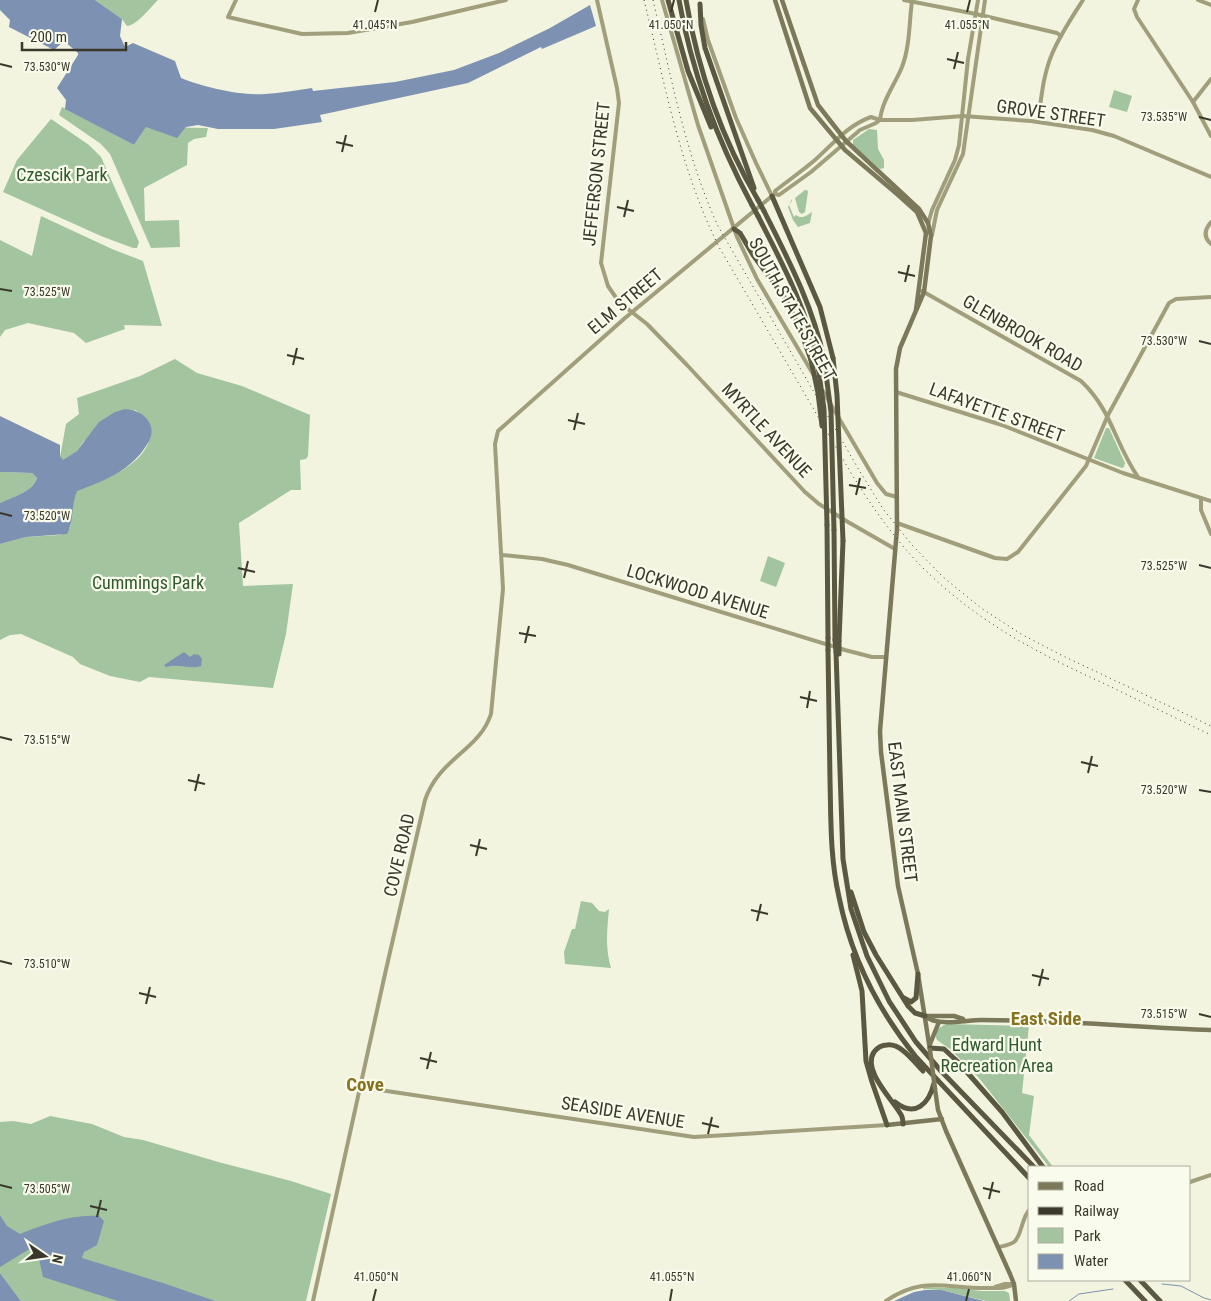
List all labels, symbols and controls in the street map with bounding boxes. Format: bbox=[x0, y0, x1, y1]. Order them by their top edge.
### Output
text: 41.045°N bbox=[353, 18, 397, 32]
text: 41.050°N bbox=[649, 18, 693, 32]
text: 41.055°N bbox=[945, 18, 989, 32]
scale bar bbox=[22, 20, 126, 52]
text: 200 m bbox=[30, 28, 67, 46]
text: 73.530°W bbox=[24, 60, 70, 74]
street label: GROVE STREET bbox=[995, 95, 1107, 131]
street label: JEFFERSON STREET bbox=[578, 101, 614, 247]
text: 73.535°W bbox=[1141, 110, 1187, 124]
park label: Czescik Park bbox=[16, 164, 108, 185]
street label: SOUTH STATE STREET bbox=[745, 234, 841, 384]
street label: ELM STREET bbox=[583, 264, 667, 338]
text: 73.525°W bbox=[24, 285, 70, 299]
street label: GLENBROOK ROAD bbox=[959, 290, 1087, 376]
text: 73.530°W bbox=[1141, 334, 1187, 348]
street label: MYRTLE AVENUE bbox=[718, 378, 816, 482]
street label: LAFAYETTE STREET bbox=[927, 378, 1067, 446]
text: 73.520°W bbox=[24, 509, 70, 523]
street label: LOCKWOOD AVENUE bbox=[624, 559, 772, 623]
text: 73.525°W bbox=[1141, 559, 1187, 573]
park label: Cummings Park bbox=[92, 572, 204, 593]
text: 73.515°W bbox=[24, 733, 70, 747]
street label: EAST MAIN STREET bbox=[884, 741, 922, 883]
text: 73.520°W bbox=[1141, 783, 1187, 797]
street label: COVE ROAD bbox=[379, 811, 419, 899]
text: 73.510°W bbox=[24, 957, 70, 971]
district label: East Side bbox=[1011, 1007, 1081, 1030]
text: 73.515°W bbox=[1141, 1007, 1187, 1021]
park label: Edward Hunt Recreation Area bbox=[941, 1034, 1053, 1076]
district label: Cove bbox=[346, 1073, 384, 1096]
street label: SEASIDE AVENUE bbox=[560, 1092, 686, 1132]
legend bbox=[1028, 1166, 1191, 1281]
text: Road bbox=[1074, 1177, 1104, 1195]
text: 73.505°W bbox=[24, 1182, 70, 1196]
text: Railway bbox=[1074, 1202, 1119, 1220]
text: Park bbox=[1074, 1227, 1101, 1245]
north arrow bbox=[20, 1231, 70, 1281]
text: Water bbox=[1074, 1252, 1109, 1270]
text: N bbox=[49, 1253, 66, 1265]
text: 41.050°N bbox=[354, 1270, 398, 1284]
text: 41.055°N bbox=[650, 1270, 694, 1284]
text: 41.060°N bbox=[947, 1270, 991, 1284]

